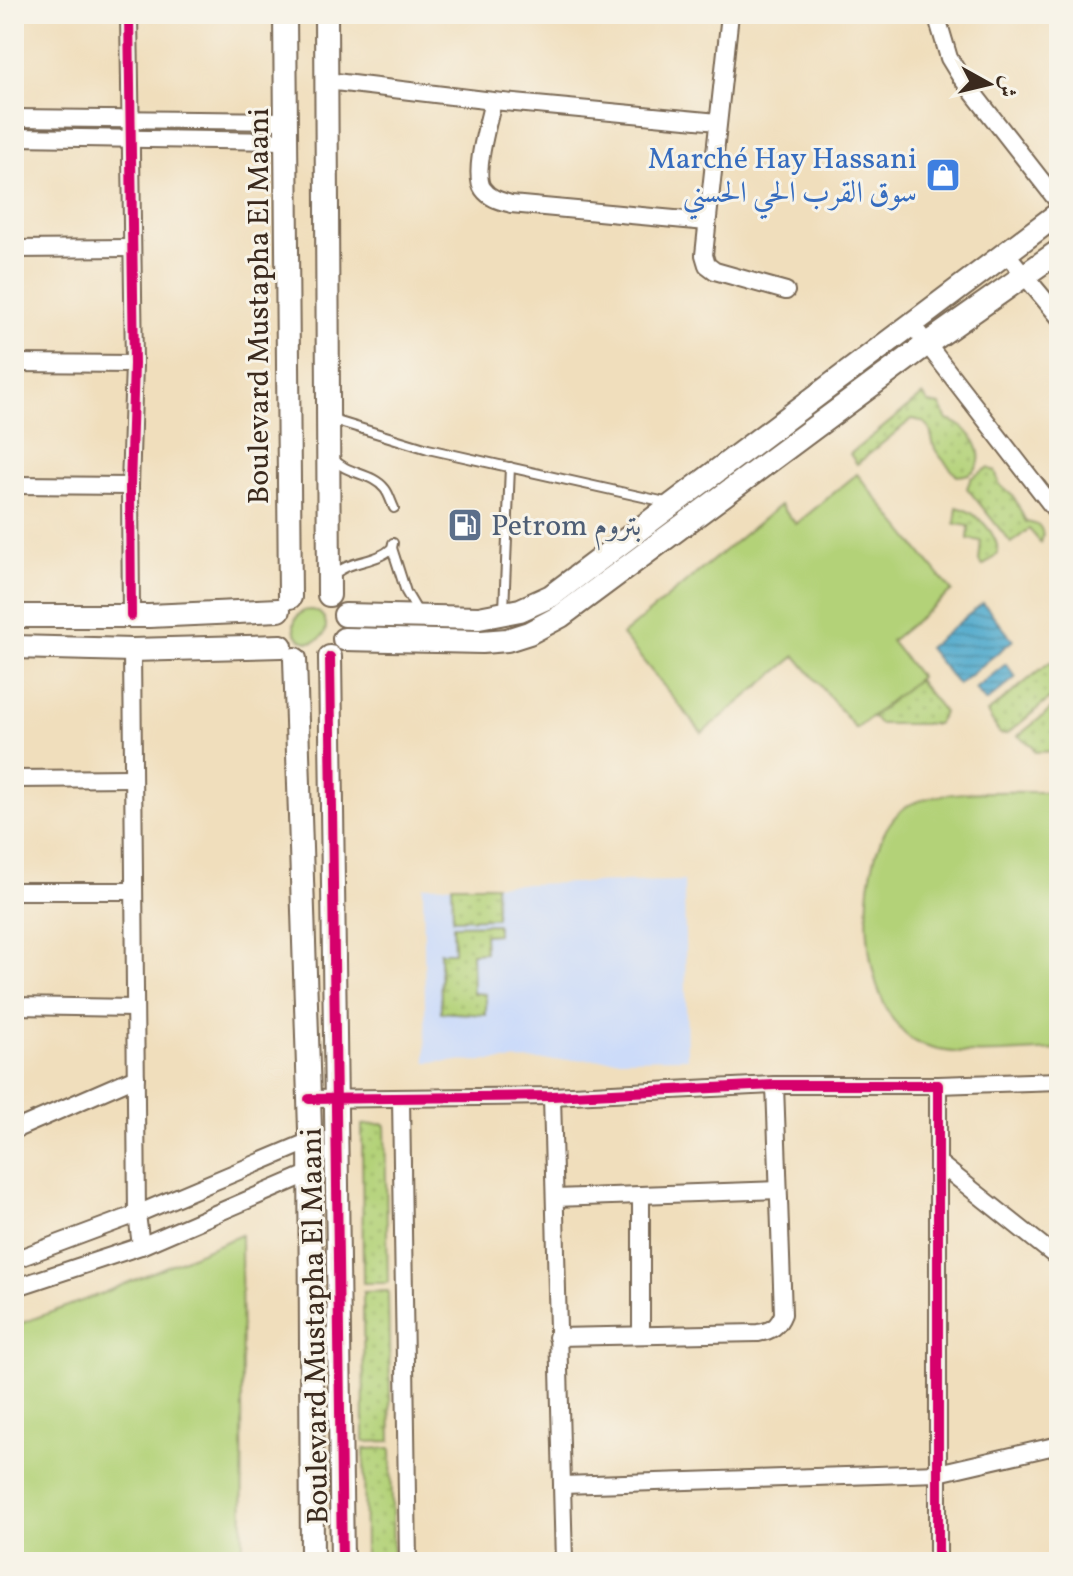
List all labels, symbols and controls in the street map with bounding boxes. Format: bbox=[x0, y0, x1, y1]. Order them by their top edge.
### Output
north arrow bbox=[949, 44, 1029, 124]
text: ش bbox=[989, 73, 1023, 99]
street label: Boulevard Mustapha El Maani bbox=[239, 108, 281, 504]
place label: Marché Hay Hassani سوق القرب الحي الحسني bbox=[648, 139, 917, 220]
shop icon: Marché Hay Hassani سوق القرب الحي الحسني bbox=[924, 156, 962, 194]
fuel station icon: Petrom بتروم bbox=[446, 506, 484, 544]
place label: Petrom بتروم bbox=[491, 506, 641, 551]
street label: Boulevard Mustapha El Maani bbox=[292, 1127, 340, 1525]

